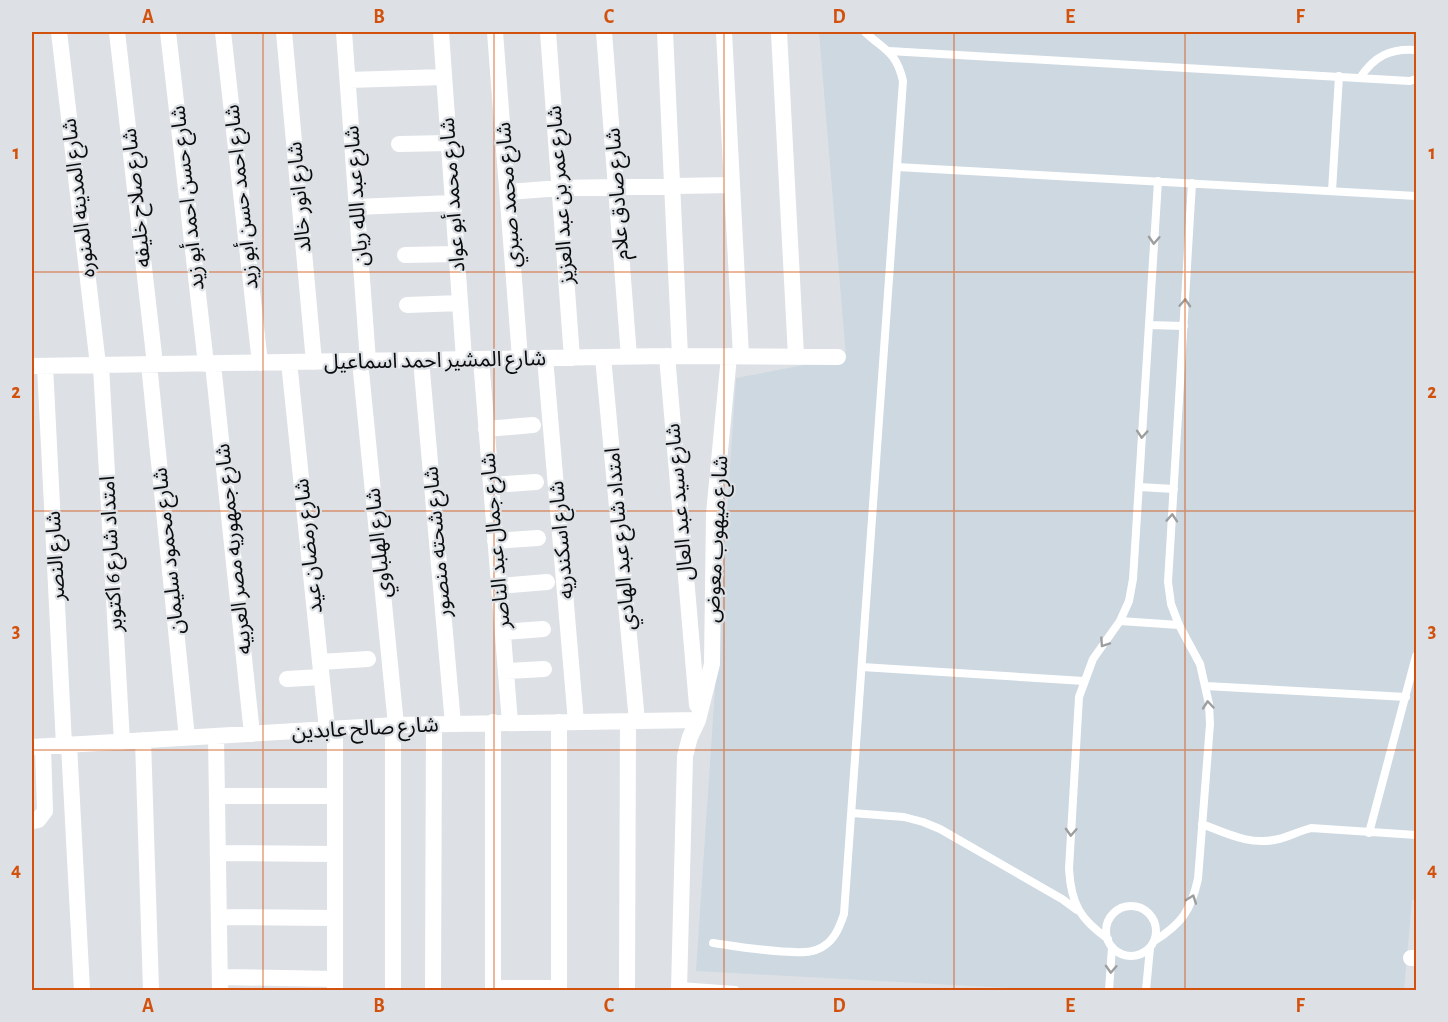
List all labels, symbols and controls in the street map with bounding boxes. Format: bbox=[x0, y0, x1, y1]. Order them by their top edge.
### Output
text: A bbox=[142, 7, 154, 27]
text: B bbox=[373, 7, 385, 27]
text: C bbox=[604, 7, 615, 27]
text: D bbox=[832, 7, 846, 27]
text: E bbox=[1065, 7, 1075, 27]
text: F bbox=[1295, 7, 1305, 27]
street label: شارع احمد حسن أبو زيد bbox=[219, 103, 266, 291]
street label: شارع حسن احمد أبو زيد bbox=[165, 104, 212, 292]
street label: شارع عمر بن عبد العزيز bbox=[544, 104, 581, 286]
street label: شارع المدينه المنوره bbox=[58, 117, 103, 279]
street label: شارع محمد أبو عواد bbox=[434, 117, 472, 273]
street label: شارع محمد صبري bbox=[493, 121, 529, 269]
street label: شارع عبد الله ريان bbox=[341, 125, 376, 267]
street label: شارع صلاح خليفه bbox=[119, 127, 158, 269]
street label: شارع صادق علام bbox=[602, 127, 638, 261]
street label: شارع انور خالد bbox=[284, 140, 319, 253]
text: 1 bbox=[12, 143, 20, 163]
text: 1 bbox=[1428, 143, 1436, 163]
one-way arrow bbox=[1148, 235, 1161, 244]
one-way arrow bbox=[1179, 298, 1192, 307]
street label: شارع المشير احمد اسماعيل bbox=[324, 348, 546, 377]
text: 2 bbox=[11, 382, 21, 402]
text: 2 bbox=[1427, 382, 1437, 402]
street label: شارع سيد عبد العال bbox=[662, 422, 701, 581]
one-way arrow bbox=[1136, 430, 1149, 439]
street label: شارع جمهوريه مصر العربيه bbox=[212, 442, 259, 655]
street label: امتداد شارع عبد الهادي bbox=[602, 446, 644, 631]
street label: شارع جمال عبد الناصر bbox=[477, 452, 518, 631]
street label: شارع ميهوب معوض bbox=[702, 455, 735, 623]
street label: شارع شحته منصور bbox=[420, 465, 459, 619]
street label: شارع محمود سليمان bbox=[149, 466, 192, 635]
street label: امتداد شارع 6 اكتوبر bbox=[97, 475, 130, 634]
street label: شارع رمضان عيد bbox=[291, 477, 330, 615]
street label: شارع اسكندريه bbox=[546, 480, 581, 600]
street label: شارع الهلباوي bbox=[362, 486, 400, 599]
street label: شارع النصر bbox=[43, 510, 72, 603]
one-way arrow bbox=[1165, 514, 1178, 523]
text: 3 bbox=[12, 621, 20, 641]
text: 3 bbox=[1428, 621, 1436, 641]
one-way arrow bbox=[1100, 636, 1111, 647]
one-way arrow bbox=[1202, 701, 1215, 710]
street label: شارع صالح عابدين bbox=[291, 714, 439, 747]
one-way arrow bbox=[1064, 827, 1077, 836]
text: 4 bbox=[11, 860, 21, 880]
text: 4 bbox=[1427, 860, 1437, 880]
one-way arrow bbox=[1185, 894, 1198, 905]
one-way arrow bbox=[1104, 965, 1117, 974]
text: A bbox=[142, 996, 154, 1016]
text: B bbox=[373, 996, 385, 1016]
text: C bbox=[604, 996, 615, 1016]
text: D bbox=[832, 996, 846, 1016]
text: E bbox=[1065, 996, 1075, 1016]
text: F bbox=[1295, 996, 1305, 1016]

